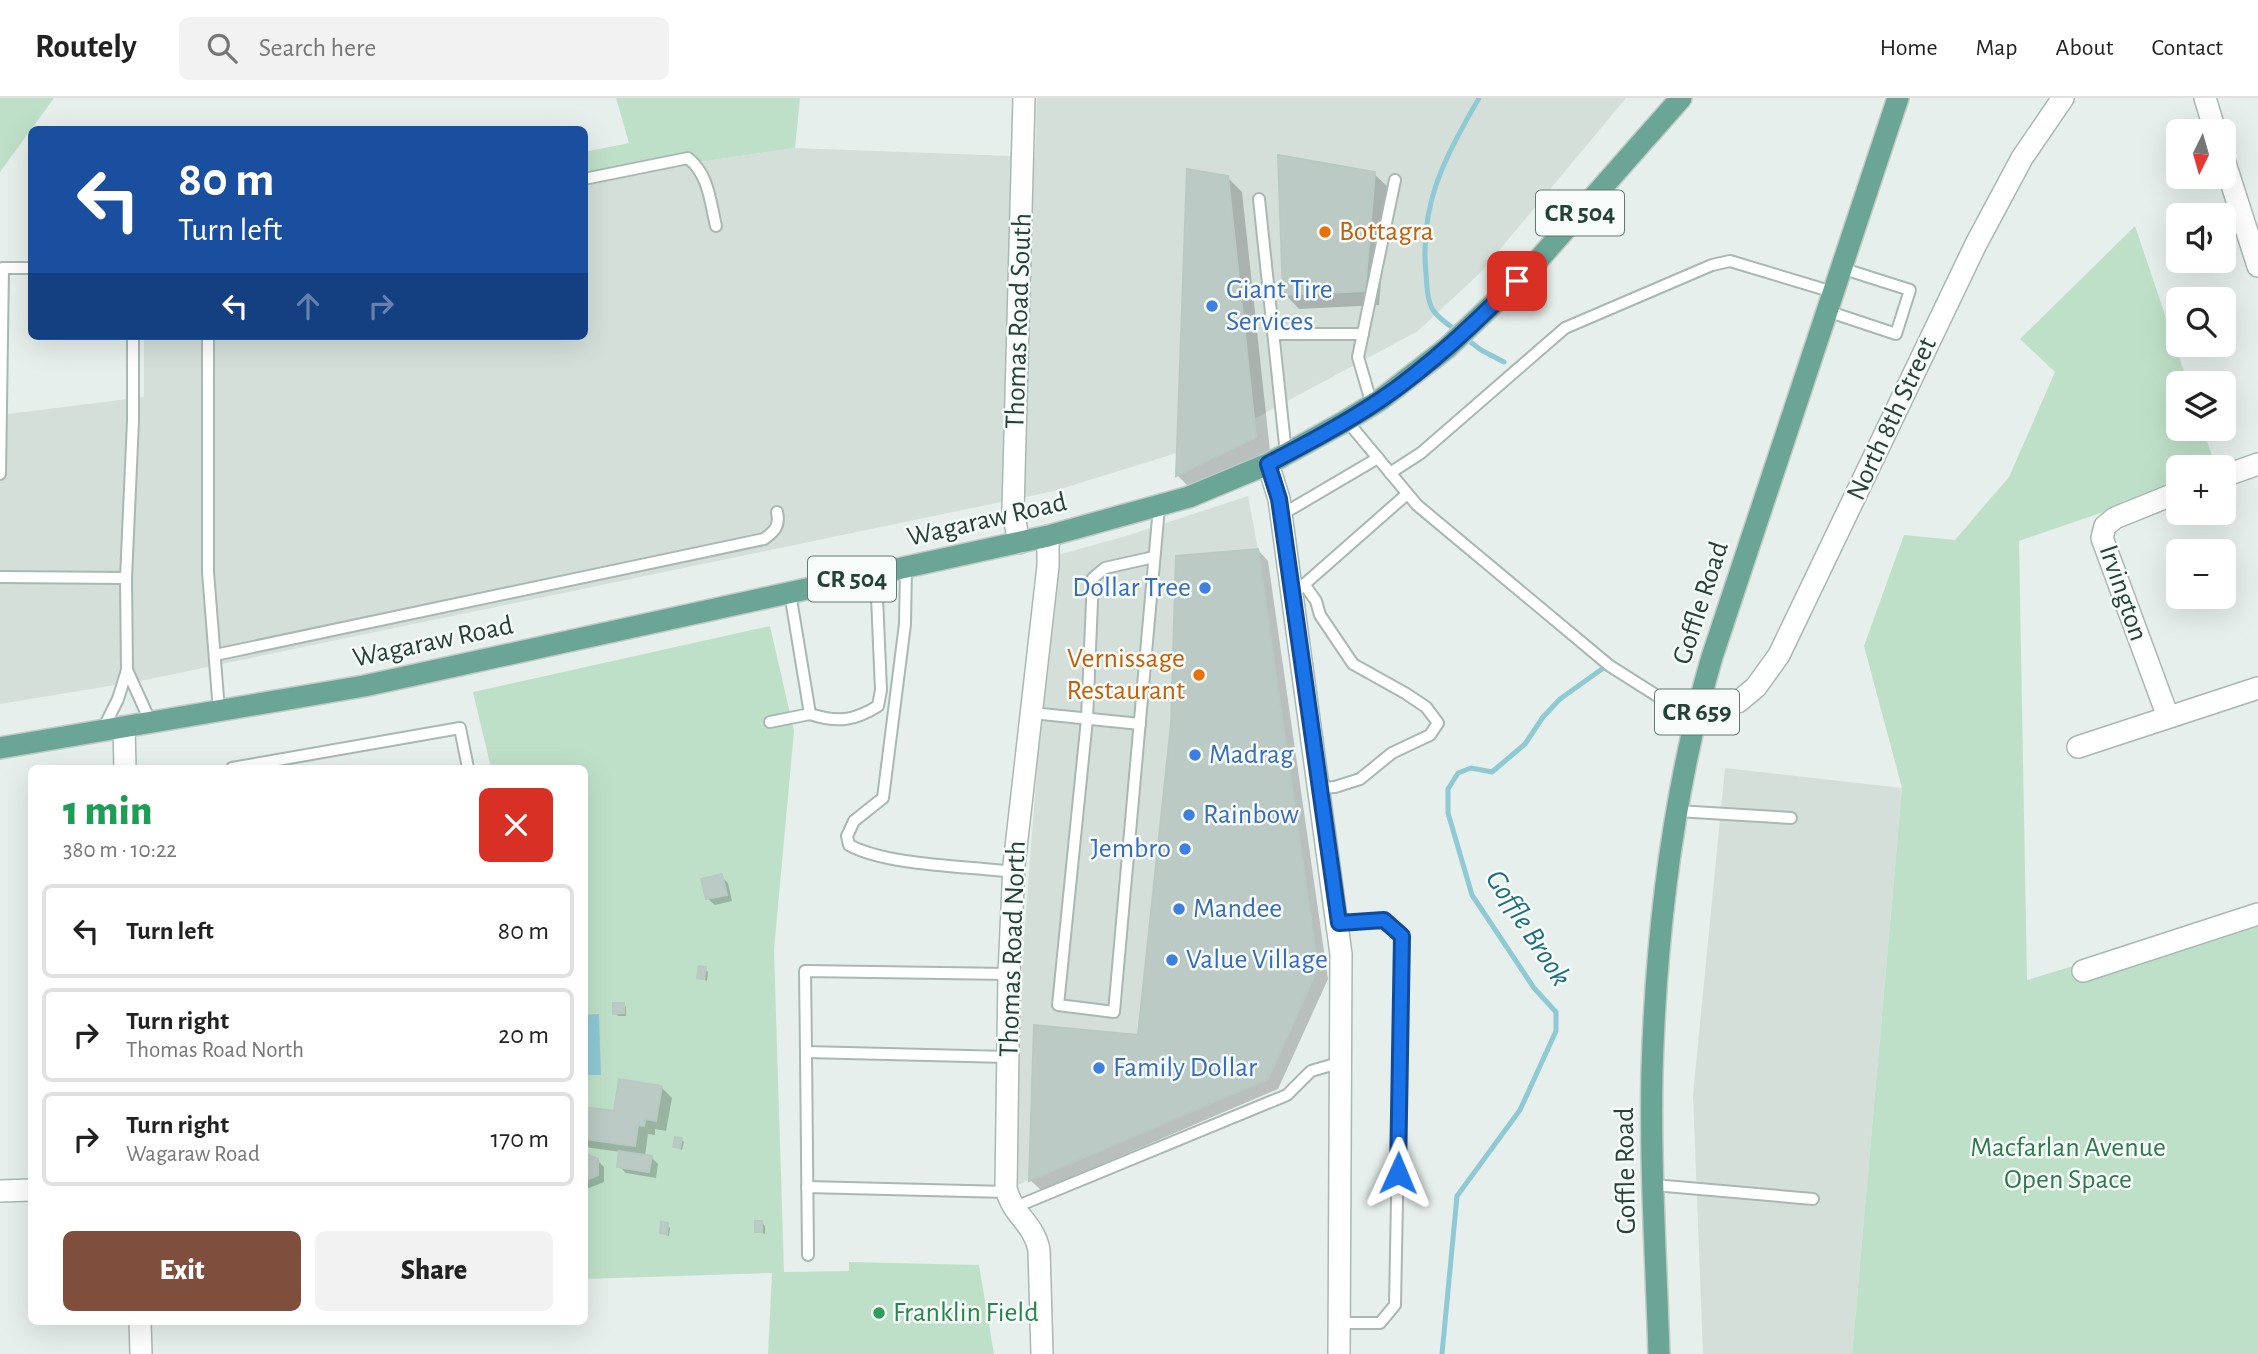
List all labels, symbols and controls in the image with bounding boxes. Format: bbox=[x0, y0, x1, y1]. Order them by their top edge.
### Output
search box bbox=[179, 17, 669, 80]
icon: search bbox=[203, 29, 241, 67]
text: Routely bbox=[35, 31, 137, 64]
text: Search here bbox=[259, 35, 376, 61]
text: Home bbox=[1880, 36, 1938, 60]
text: Map bbox=[1976, 36, 2018, 60]
text: About bbox=[2056, 36, 2113, 60]
text: Contact bbox=[2151, 36, 2223, 60]
north arrow bbox=[2166, 119, 2236, 189]
map controls bbox=[2166, 119, 2236, 609]
icon: left bbox=[63, 154, 154, 245]
text: 80 m bbox=[178, 156, 275, 205]
road number: CR 504 bbox=[1536, 190, 1624, 236]
button: sound bbox=[2166, 203, 2236, 273]
street label: Thomas Road South bbox=[1001, 212, 1037, 430]
text: Turn left bbox=[178, 214, 282, 246]
place label: Bottagra bbox=[1339, 218, 1434, 246]
marker: Bottagra bbox=[1317, 224, 1333, 240]
pin bbox=[1487, 251, 1547, 311]
icon: arrive bbox=[1498, 262, 1536, 300]
place label: Giant Tire Services bbox=[1226, 276, 1333, 336]
icon: left bbox=[216, 287, 254, 325]
icon: ahead bbox=[289, 287, 327, 325]
icon: right bbox=[362, 287, 400, 325]
button: search bbox=[2166, 287, 2236, 357]
marker: Giant Tire Services bbox=[1204, 298, 1220, 314]
street label: North 8th Street bbox=[1842, 333, 1942, 505]
button: layers bbox=[2166, 371, 2236, 441]
button: + bbox=[2166, 455, 2236, 525]
street label: Wagaraw Road bbox=[904, 488, 1070, 552]
street label: Goffle Road bbox=[1668, 538, 1734, 668]
button: − bbox=[2166, 539, 2236, 609]
street label: Irvington bbox=[2094, 541, 2152, 645]
road number: CR 504 bbox=[808, 556, 896, 601]
place label: Dollar Tree bbox=[1072, 574, 1191, 602]
marker: Dollar Tree bbox=[1197, 580, 1213, 596]
street label: Wagaraw Road bbox=[350, 611, 516, 673]
place label: Vernissage Restaurant bbox=[1067, 645, 1185, 705]
marker: Vernissage Restaurant bbox=[1191, 667, 1207, 683]
road number: CR 659 bbox=[1655, 690, 1739, 734]
place label: Madrag bbox=[1209, 741, 1294, 769]
marker: Madrag bbox=[1187, 747, 1203, 763]
button: close bbox=[479, 788, 553, 862]
text: 1 min bbox=[63, 790, 152, 832]
place label: Rainbow bbox=[1203, 801, 1299, 829]
marker: Rainbow bbox=[1181, 807, 1197, 823]
place label: Jembro bbox=[1091, 835, 1171, 863]
text: 380 m · 10:22 bbox=[63, 839, 177, 862]
street label: Thomas Road North bbox=[995, 840, 1031, 1058]
marker: Jembro bbox=[1177, 841, 1193, 857]
water label: Goffle Brook bbox=[1480, 865, 1576, 991]
place label: Mandee bbox=[1193, 895, 1282, 923]
marker: Mandee bbox=[1171, 901, 1187, 917]
icon: left bbox=[67, 912, 105, 950]
text: Turn left bbox=[126, 918, 214, 944]
text: 80 m bbox=[498, 918, 549, 944]
place label: Value Village bbox=[1186, 946, 1328, 974]
marker: Value Village bbox=[1164, 952, 1180, 968]
text: Turn right bbox=[126, 1008, 229, 1034]
icon: right bbox=[67, 1016, 105, 1054]
text: 20 m bbox=[498, 1022, 549, 1048]
text: Thomas Road North bbox=[126, 1039, 304, 1062]
place label: Family Dollar bbox=[1113, 1054, 1257, 1082]
marker: Family Dollar bbox=[1091, 1060, 1107, 1076]
street label: Goffle Road bbox=[1611, 1107, 1641, 1235]
text: Turn right bbox=[126, 1112, 229, 1138]
icon: right bbox=[67, 1120, 105, 1158]
text: 170 m bbox=[490, 1126, 549, 1152]
park label: Macfarlan Avenue Open Space bbox=[1970, 1134, 2166, 1194]
position arrow bbox=[1361, 1136, 1435, 1210]
text: Wagaraw Road bbox=[126, 1143, 260, 1166]
button: Exit bbox=[63, 1231, 301, 1311]
button: Share bbox=[315, 1231, 553, 1311]
place label: Franklin Field bbox=[893, 1299, 1039, 1327]
marker: Franklin Field bbox=[871, 1305, 887, 1321]

